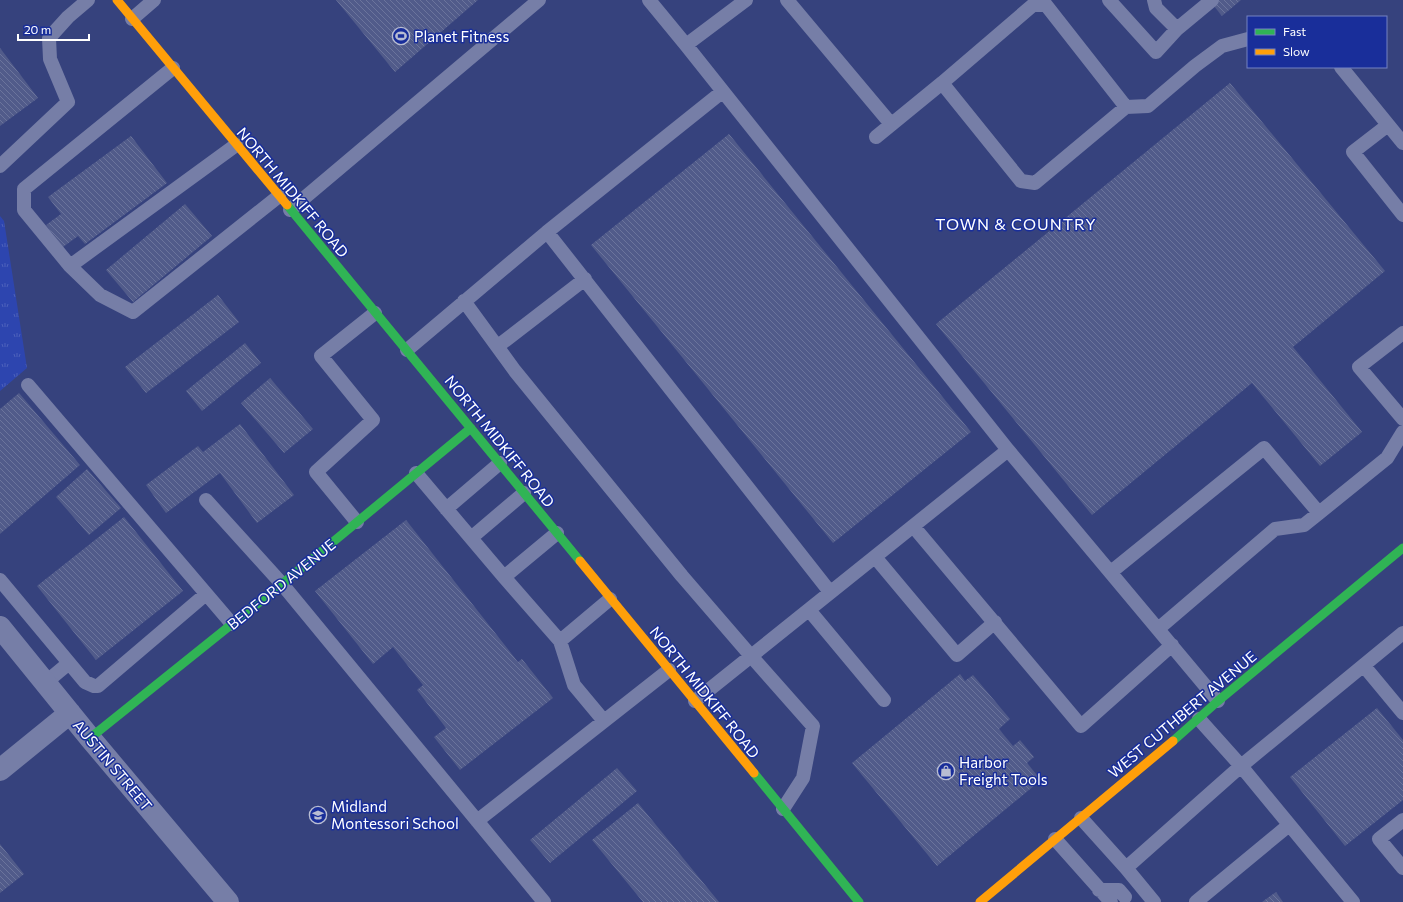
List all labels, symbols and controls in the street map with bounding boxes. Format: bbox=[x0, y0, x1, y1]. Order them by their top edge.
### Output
scale bar bbox=[18, 16, 89, 42]
legend bbox=[1247, 16, 1387, 68]
text: 20 m bbox=[24, 22, 51, 36]
text: Fast bbox=[1283, 24, 1306, 38]
sports icon: Planet Fitness bbox=[391, 26, 411, 46]
place label: Planet Fitness bbox=[414, 27, 509, 45]
text: Slow bbox=[1283, 44, 1310, 58]
street label: NORTH MIDKIFF ROAD bbox=[233, 123, 353, 261]
district label: TOWN & COUNTRY bbox=[935, 214, 1097, 233]
street label: NORTH MIDKIFF ROAD bbox=[441, 372, 559, 510]
street label: BEDFORD AVENUE bbox=[223, 535, 339, 633]
street label: NORTH MIDKIFF ROAD bbox=[646, 623, 764, 761]
street label: WEST CUTHBERT AVENUE bbox=[1104, 647, 1260, 781]
street label: AUSTIN STREET bbox=[70, 716, 157, 814]
place label: Harbor Freight Tools bbox=[959, 753, 1048, 788]
shop icon: Harbor Freight Tools bbox=[936, 761, 956, 781]
place label: Midland Montessori School bbox=[331, 797, 459, 832]
school or university icon: Midland Montessori School bbox=[308, 805, 328, 825]

